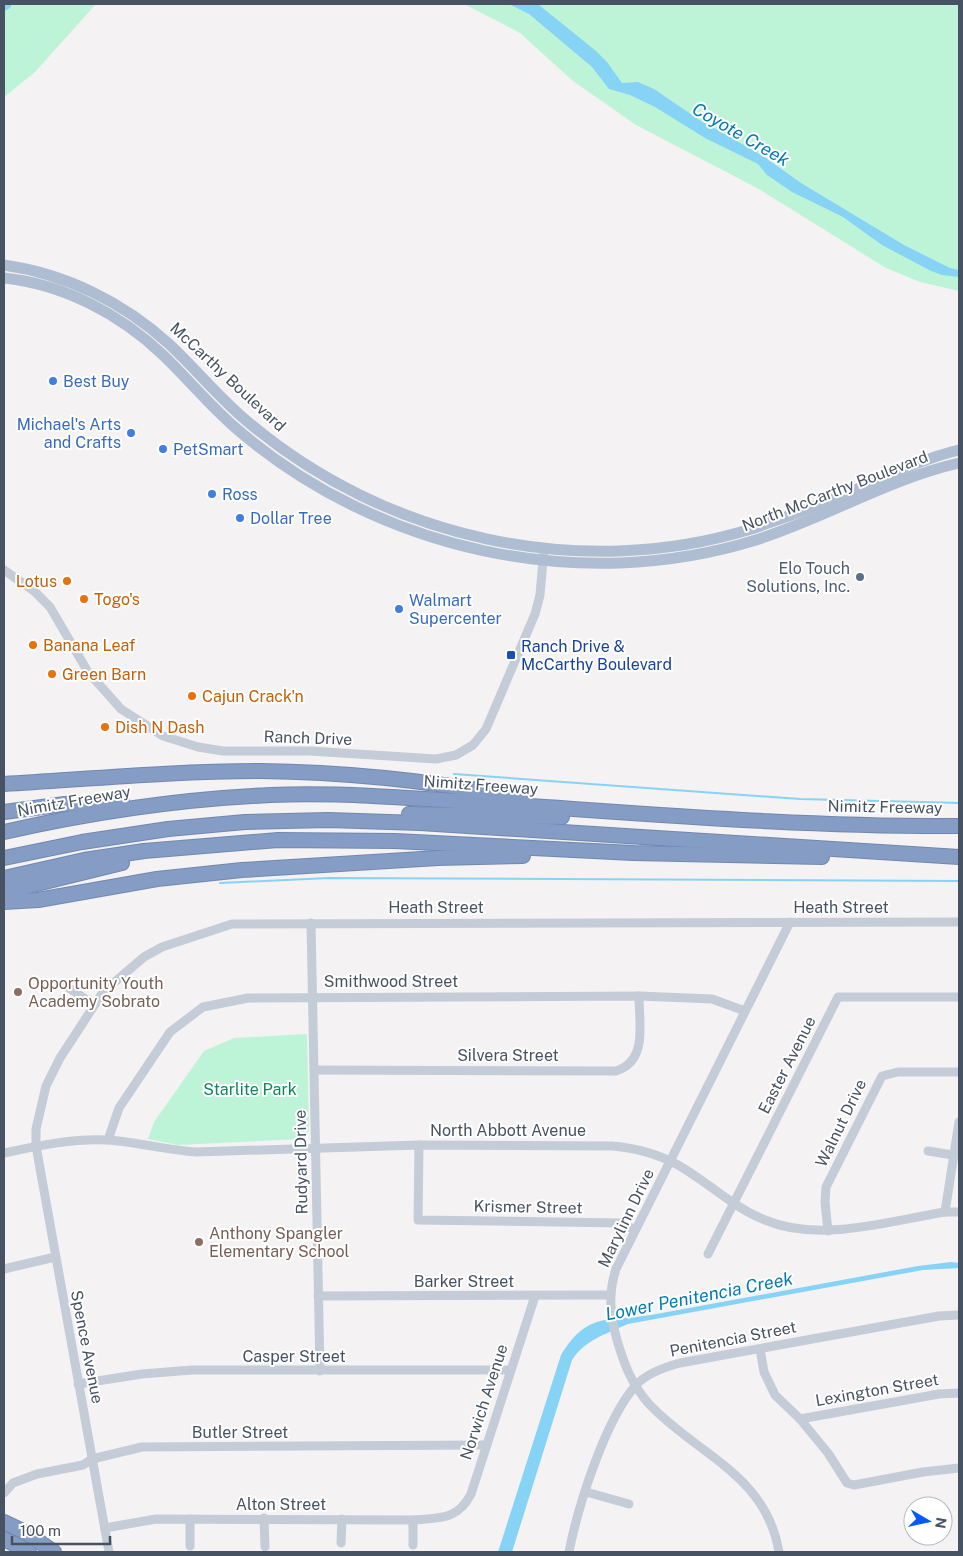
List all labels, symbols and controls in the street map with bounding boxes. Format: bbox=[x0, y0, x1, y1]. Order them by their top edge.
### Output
water label: Coyote Creek bbox=[689, 98, 793, 170]
street label: McCarthy Boulevard bbox=[166, 319, 290, 435]
place label: Best Buy bbox=[63, 372, 130, 391]
marker: Best Buy bbox=[47, 375, 59, 387]
place label: Michael's Arts and Crafts bbox=[17, 415, 121, 452]
marker: Michael's Arts and Crafts bbox=[125, 427, 137, 439]
place label: PetSmart bbox=[173, 440, 244, 459]
marker: PetSmart bbox=[157, 443, 169, 455]
street label: North McCarthy Boulevard bbox=[739, 447, 931, 535]
place label: Ross bbox=[222, 485, 258, 504]
marker: Ross bbox=[206, 488, 218, 500]
place label: Dollar Tree bbox=[250, 509, 332, 528]
marker: Dollar Tree bbox=[234, 512, 246, 524]
place label: Elo Touch Solutions, Inc. bbox=[746, 559, 850, 596]
marker: Elo Touch Solutions, Inc. bbox=[854, 571, 866, 583]
place label: Lotus bbox=[16, 572, 57, 591]
marker: Lotus bbox=[61, 575, 73, 587]
place label: Togo's bbox=[94, 590, 140, 609]
place label: Walmart Supercenter bbox=[409, 591, 502, 628]
marker: Togo's bbox=[78, 593, 90, 605]
marker: Walmart Supercenter bbox=[393, 603, 405, 615]
place label: Banana Leaf bbox=[43, 636, 135, 655]
place label: Ranch Drive & McCarthy Boulevard bbox=[521, 637, 672, 674]
marker: Banana Leaf bbox=[27, 639, 39, 651]
marker: Ranch Drive & McCarthy Boulevard bbox=[505, 649, 517, 661]
place label: Green Barn bbox=[62, 665, 146, 684]
marker: Green Barn bbox=[46, 668, 58, 680]
place label: Cajun Crack'n bbox=[202, 687, 304, 706]
marker: Cajun Crack'n bbox=[186, 690, 198, 702]
place label: Dish N Dash bbox=[115, 718, 204, 737]
marker: Dish N Dash bbox=[99, 721, 111, 733]
street label: Ranch Drive bbox=[263, 727, 353, 749]
street label: Nimitz Freeway bbox=[423, 772, 539, 799]
street label: Nimitz Freeway bbox=[16, 782, 133, 820]
street label: Nimitz Freeway bbox=[827, 796, 943, 818]
street label: Heath Street bbox=[388, 898, 484, 917]
street label: Heath Street bbox=[793, 898, 889, 917]
street label: Smithwood Street bbox=[324, 972, 458, 991]
place label: Opportunity Youth Academy Sobrato bbox=[28, 974, 164, 1011]
marker: Opportunity Youth Academy Sobrato bbox=[12, 986, 24, 998]
street label: Easter Avenue bbox=[754, 1013, 820, 1117]
street label: Silvera Street bbox=[457, 1046, 559, 1065]
street label: Walnut Drive bbox=[812, 1076, 870, 1170]
park label: Starlite Park bbox=[203, 1080, 297, 1099]
street label: Rudyard Drive bbox=[291, 1110, 311, 1214]
street label: North Abbott Avenue bbox=[430, 1121, 586, 1140]
street label: Marylinn Drive bbox=[594, 1166, 658, 1270]
street label: Krismer Street bbox=[473, 1197, 583, 1217]
place label: Anthony Spangler Elementary School bbox=[209, 1224, 350, 1261]
marker: Anthony Spangler Elementary School bbox=[193, 1236, 205, 1248]
water label: Lower Penitencia Creek bbox=[603, 1267, 795, 1324]
street label: Barker Street bbox=[414, 1272, 514, 1291]
street label: Spence Avenue bbox=[67, 1289, 107, 1405]
street label: Penitencia Street bbox=[668, 1317, 798, 1361]
street label: Norwich Avenue bbox=[456, 1342, 512, 1462]
street label: Casper Street bbox=[242, 1347, 346, 1366]
street label: Lexington Street bbox=[814, 1370, 940, 1410]
street label: Butler Street bbox=[192, 1423, 288, 1442]
street label: Alton Street bbox=[236, 1495, 326, 1514]
north arrow bbox=[903, 1496, 953, 1546]
scale bar bbox=[12, 1514, 110, 1546]
text: N bbox=[932, 1516, 950, 1530]
text: 100 m bbox=[20, 1522, 61, 1539]

